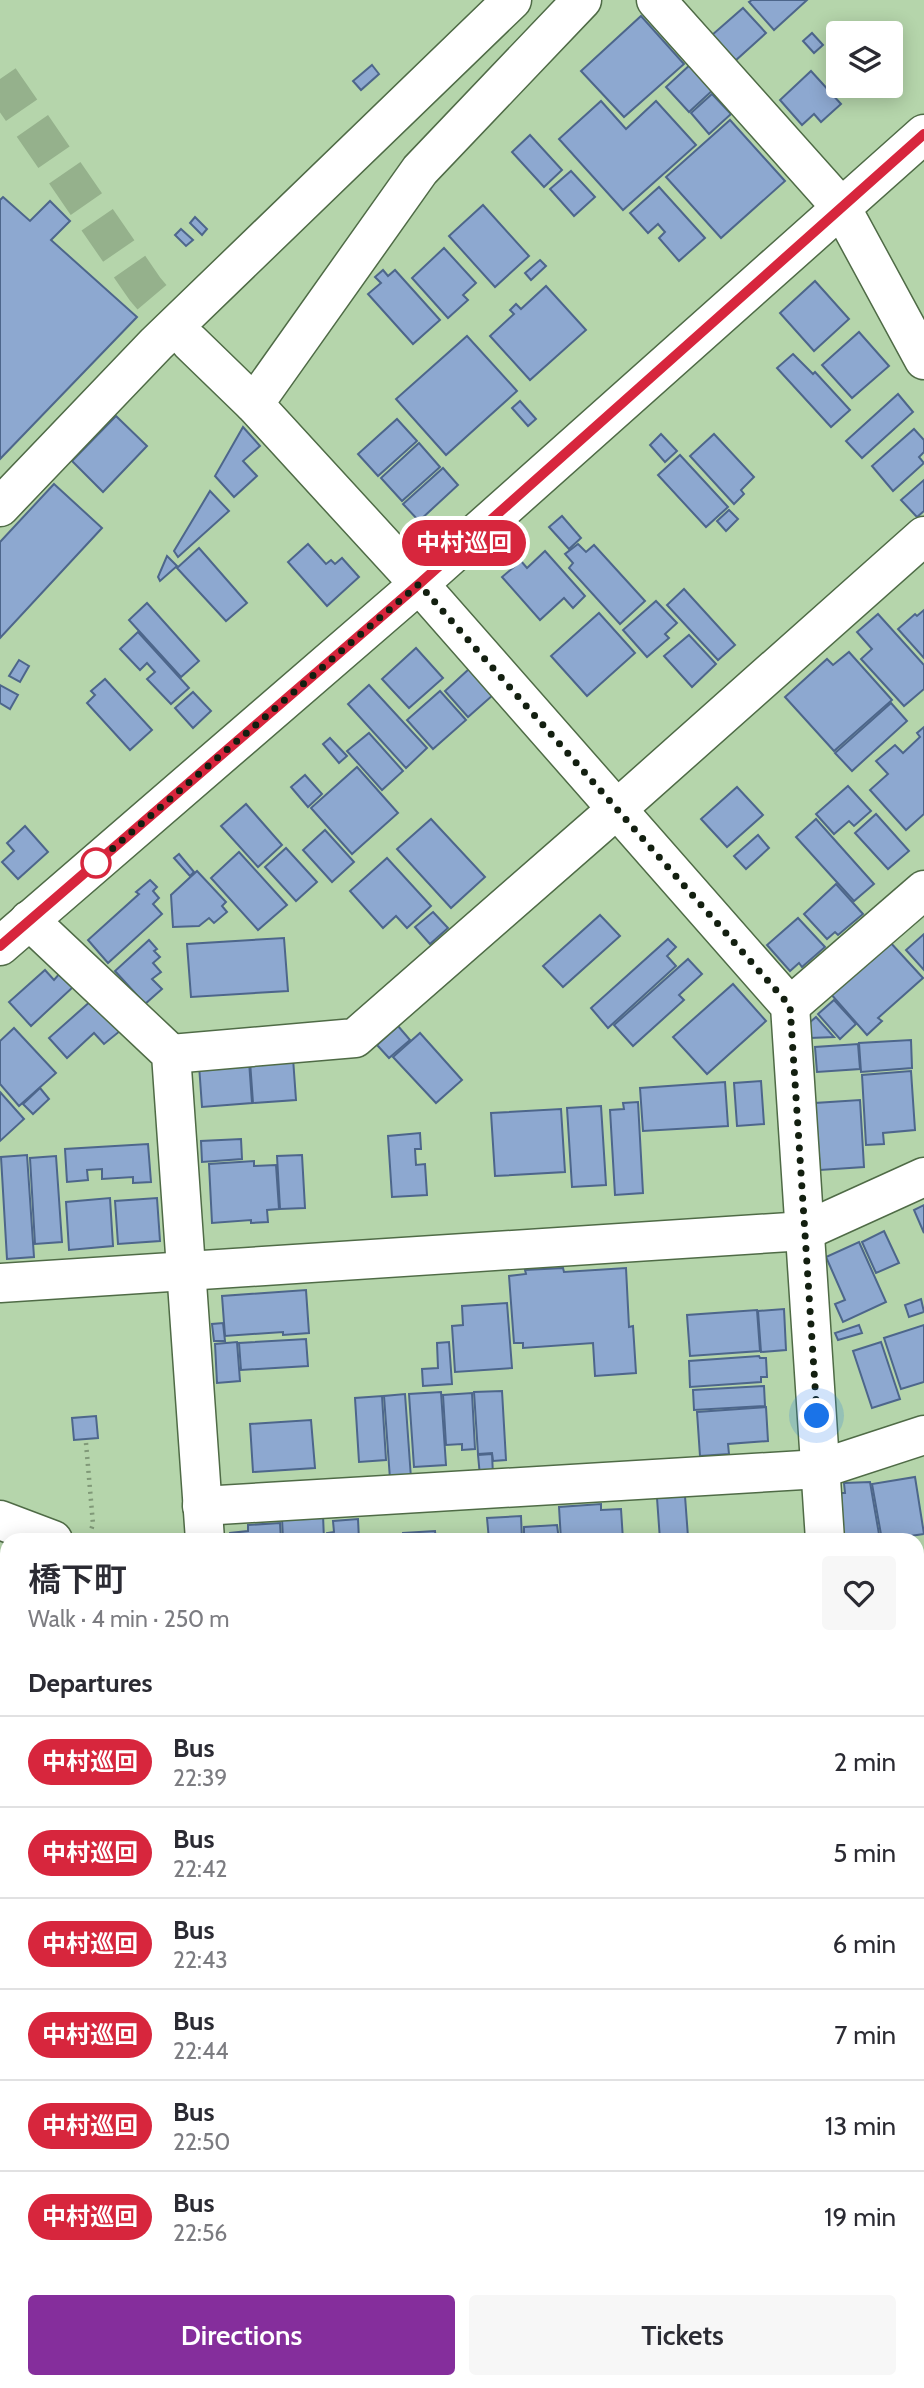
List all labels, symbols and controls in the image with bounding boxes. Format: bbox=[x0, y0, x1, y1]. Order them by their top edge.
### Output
map controls bbox=[826, 21, 903, 98]
button: layers bbox=[826, 21, 903, 98]
line badge: 中村巡回 bbox=[415, 520, 513, 566]
text: 中村巡回 bbox=[416, 528, 512, 557]
unlabelled marker bbox=[81, 848, 111, 878]
your location bbox=[799, 1398, 834, 1433]
button: heart bbox=[822, 1556, 896, 1630]
text: 橋下町 bbox=[28, 1559, 127, 1599]
text: Walk · 4 min · 250 m bbox=[28, 1605, 230, 1633]
text: Departures bbox=[28, 1667, 152, 1699]
text: Bus bbox=[173, 1732, 214, 1764]
text: 2 min bbox=[834, 1746, 896, 1778]
text: 中村巡回 bbox=[42, 1747, 138, 1776]
text: 22:39 bbox=[173, 1764, 227, 1792]
text: Bus bbox=[173, 1823, 214, 1855]
text: 5 min bbox=[833, 1837, 896, 1869]
text: 中村巡回 bbox=[42, 1838, 138, 1867]
text: 22:42 bbox=[173, 1855, 227, 1883]
text: Bus bbox=[173, 1914, 214, 1946]
text: 6 min bbox=[833, 1928, 896, 1960]
text: 中村巡回 bbox=[42, 1929, 138, 1958]
text: 22:43 bbox=[173, 1946, 228, 1974]
text: Bus bbox=[173, 2005, 214, 2037]
text: 7 min bbox=[834, 2019, 896, 2051]
text: 中村巡回 bbox=[42, 2020, 138, 2049]
text: 22:44 bbox=[173, 2037, 228, 2065]
text: Bus bbox=[173, 2096, 214, 2128]
text: 13 min bbox=[825, 2110, 896, 2142]
text: 中村巡回 bbox=[42, 2111, 138, 2140]
text: 22:50 bbox=[173, 2128, 230, 2156]
text: Bus bbox=[173, 2187, 214, 2219]
text: 19 min bbox=[824, 2201, 896, 2233]
text: 中村巡回 bbox=[42, 2202, 138, 2231]
text: 22:56 bbox=[173, 2219, 227, 2247]
button: Directions bbox=[28, 2295, 455, 2375]
button: Tickets bbox=[469, 2295, 896, 2375]

